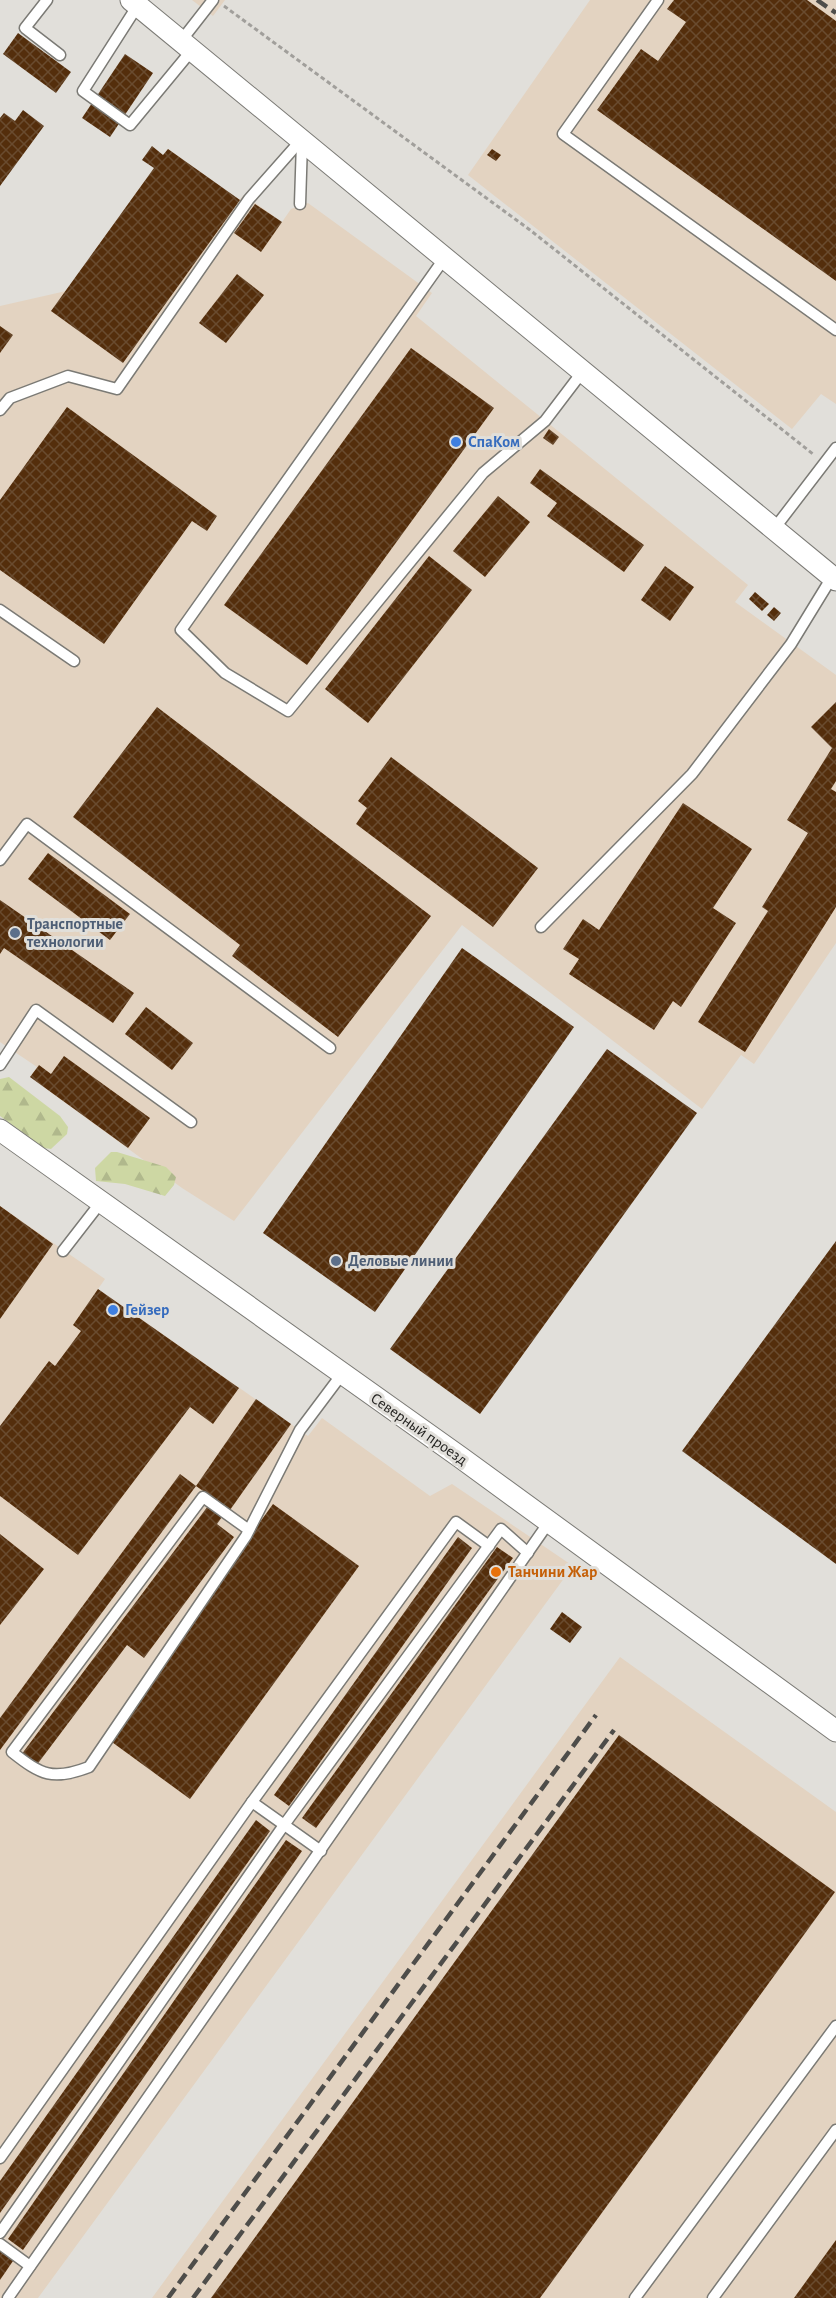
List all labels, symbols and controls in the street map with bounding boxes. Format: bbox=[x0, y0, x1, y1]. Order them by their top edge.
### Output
place label: СпаКом bbox=[468, 434, 520, 450]
marker: СпаКом bbox=[449, 435, 463, 449]
place label: Транспортные технологии bbox=[26, 916, 123, 950]
marker: Транспортные технологии bbox=[8, 926, 22, 940]
place label: Деловые линии bbox=[348, 1253, 454, 1269]
marker: Деловые линии bbox=[329, 1254, 343, 1268]
place label: Гейзер bbox=[125, 1302, 169, 1318]
marker: Гейзер bbox=[106, 1303, 120, 1317]
street label: Северный проезд bbox=[368, 1390, 470, 1468]
place label: Танчини Жар bbox=[508, 1564, 597, 1580]
marker: Танчини Жар bbox=[489, 1565, 503, 1579]

